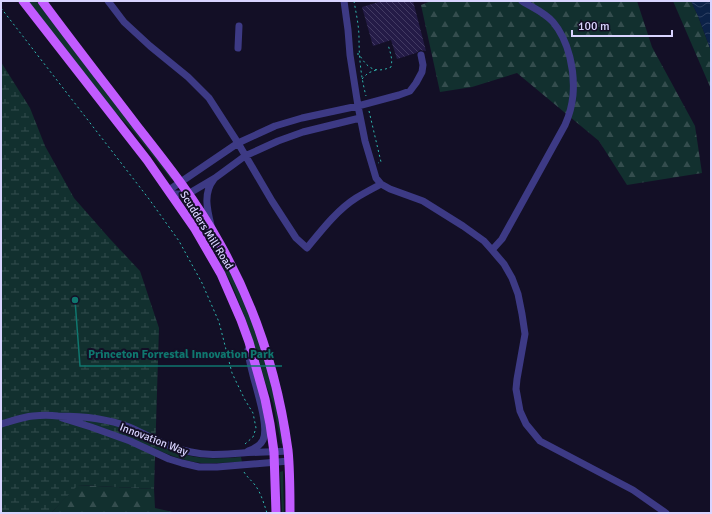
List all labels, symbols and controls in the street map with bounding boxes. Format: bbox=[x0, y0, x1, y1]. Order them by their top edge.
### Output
scale bar bbox=[572, 12, 672, 38]
text: 100 m bbox=[578, 19, 610, 34]
street label: Scudders Mill Road bbox=[177, 189, 236, 272]
callout: Princeton Forrestal Innovation Park bbox=[80, 342, 282, 366]
text: Princeton Forrestal Innovation Park bbox=[88, 347, 275, 362]
street label: Innovation Way bbox=[118, 421, 190, 459]

